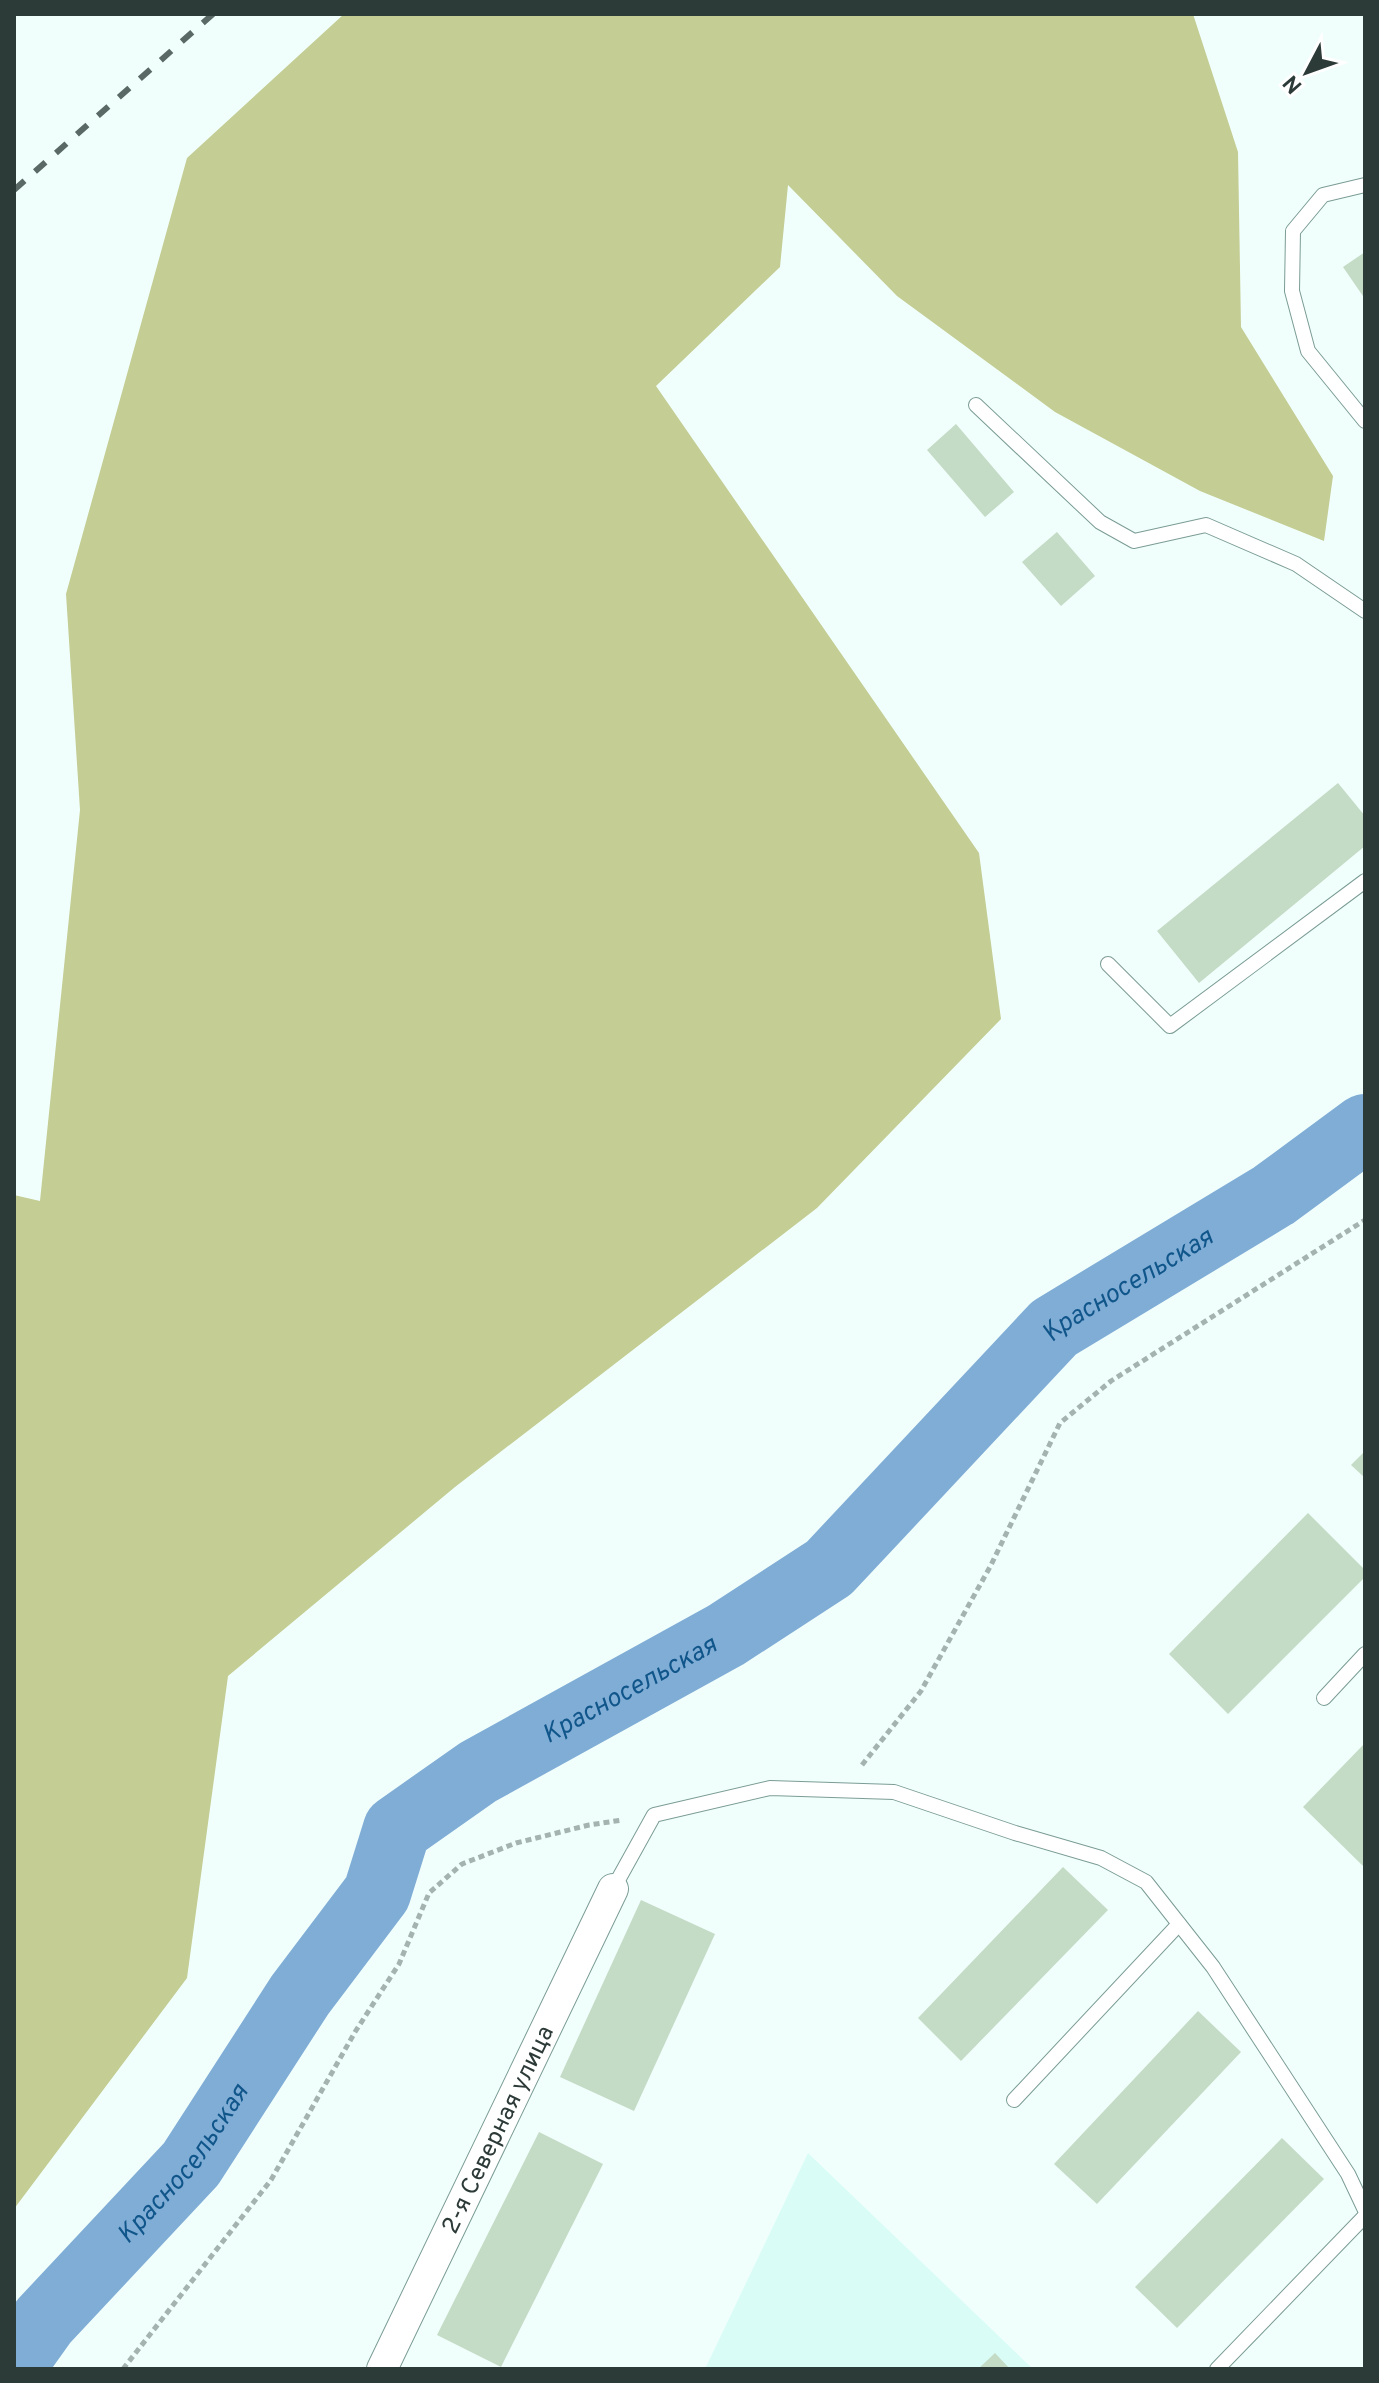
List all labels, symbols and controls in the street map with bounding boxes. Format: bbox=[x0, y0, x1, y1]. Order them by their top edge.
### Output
north arrow bbox=[1267, 32, 1347, 112]
text: N bbox=[1278, 69, 1309, 98]
water label: Красносельская bbox=[1035, 1221, 1221, 1350]
water label: Красносельская bbox=[537, 1629, 724, 1752]
street label: 2-я Северная улица bbox=[436, 2021, 562, 2239]
water label: Красносельская bbox=[111, 2078, 258, 2252]

